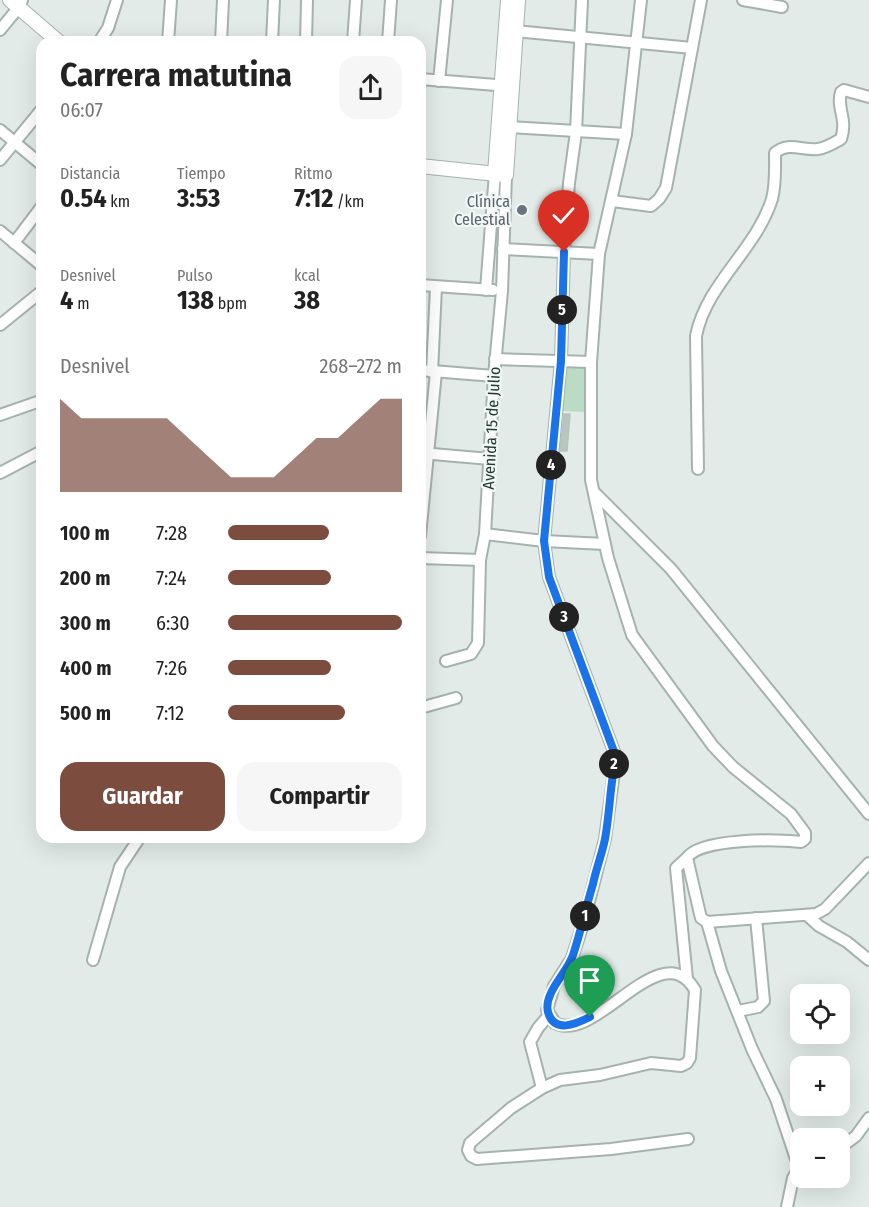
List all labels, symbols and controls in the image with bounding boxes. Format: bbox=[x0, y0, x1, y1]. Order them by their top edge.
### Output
text: Carrera matutina bbox=[60, 55, 292, 95]
button: share bbox=[339, 56, 402, 119]
text: 06:07 bbox=[60, 98, 103, 122]
text: Distancia bbox=[60, 164, 120, 183]
text: Tiempo bbox=[177, 164, 226, 183]
text: Ritmo bbox=[294, 164, 333, 183]
text: 0.54 bbox=[60, 183, 107, 214]
text: 3:53 bbox=[177, 183, 220, 214]
text: 7:12 bbox=[294, 183, 333, 214]
pin bbox=[538, 190, 589, 252]
text: km bbox=[107, 192, 130, 211]
text: /km bbox=[333, 192, 364, 211]
place label: Clínica Celestial bbox=[454, 192, 510, 229]
icon: check bbox=[547, 199, 580, 232]
marker: Clínica Celestial bbox=[515, 203, 529, 217]
text: Desnivel bbox=[60, 266, 116, 285]
text: Pulso bbox=[177, 266, 213, 285]
text: kcal bbox=[294, 266, 320, 285]
text: 4 bbox=[60, 285, 73, 316]
text: 138 bbox=[177, 285, 214, 316]
text: 38 bbox=[294, 285, 320, 316]
text: m bbox=[73, 294, 89, 313]
text: bpm bbox=[214, 294, 247, 313]
pin: 5 bbox=[547, 295, 577, 325]
text: 5 bbox=[558, 300, 566, 319]
text: Desnivel bbox=[60, 354, 130, 378]
text: 268–272 m bbox=[320, 354, 402, 378]
street label: Avenida 15 de Julio bbox=[479, 366, 504, 490]
pin: 4 bbox=[536, 450, 566, 480]
text: 4 bbox=[547, 455, 555, 474]
text: 100 m bbox=[60, 521, 110, 545]
text: 7:28 bbox=[156, 521, 187, 545]
text: 200 m bbox=[60, 566, 111, 590]
text: 7:24 bbox=[156, 566, 186, 590]
pin: 3 bbox=[549, 602, 579, 632]
text: 3 bbox=[560, 607, 568, 626]
text: 300 m bbox=[60, 611, 111, 635]
text: 6:30 bbox=[156, 611, 190, 635]
text: 400 m bbox=[60, 656, 112, 680]
text: 7:26 bbox=[156, 656, 187, 680]
text: 500 m bbox=[60, 701, 111, 725]
text: 7:12 bbox=[156, 701, 184, 725]
pin: 2 bbox=[599, 749, 629, 779]
text: 2 bbox=[610, 754, 618, 773]
button: Guardar bbox=[60, 762, 225, 831]
button: Compartir bbox=[237, 762, 402, 831]
pin: 1 bbox=[570, 901, 600, 931]
text: 1 bbox=[582, 906, 588, 925]
pin bbox=[564, 955, 615, 1017]
icon: arrive bbox=[573, 964, 606, 997]
map controls bbox=[790, 984, 850, 1188]
button: locate bbox=[790, 984, 850, 1044]
button: + bbox=[790, 1056, 850, 1116]
button: − bbox=[790, 1128, 850, 1188]

